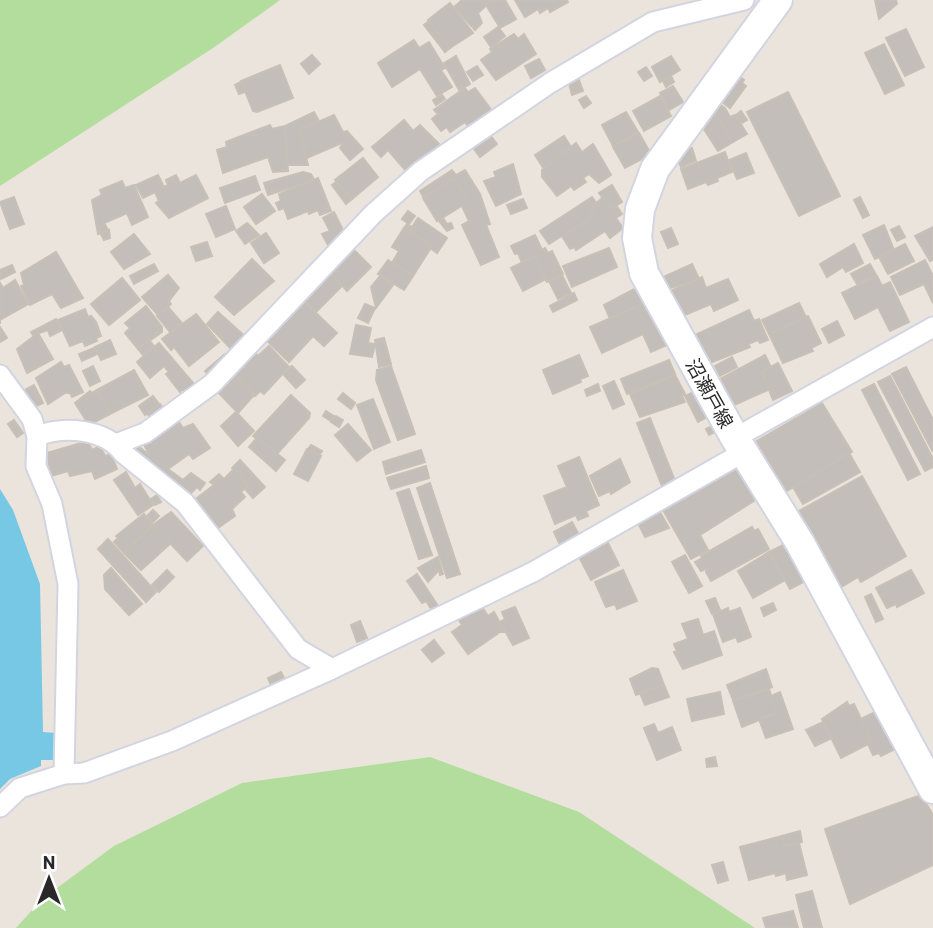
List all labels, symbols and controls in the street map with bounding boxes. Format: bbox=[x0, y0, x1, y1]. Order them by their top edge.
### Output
street label: 沼瀬戸線 bbox=[682, 354, 738, 432]
north arrow bbox=[14, 844, 84, 914]
text: N bbox=[43, 850, 55, 873]

